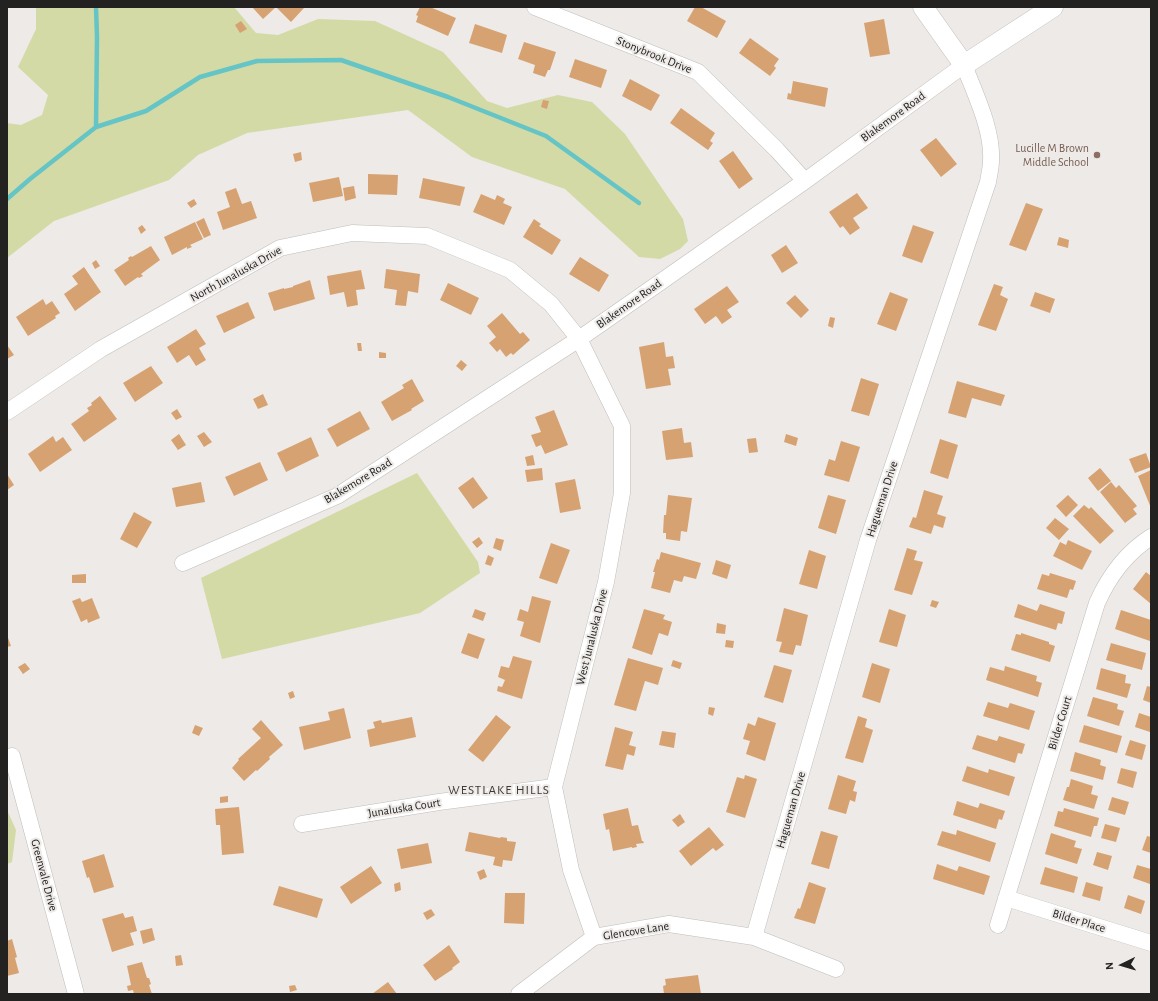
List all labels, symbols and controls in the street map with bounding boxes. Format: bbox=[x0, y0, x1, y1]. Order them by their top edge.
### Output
street label: Stonybrook Drive bbox=[614, 33, 694, 77]
street label: Blakemore Road bbox=[858, 89, 928, 145]
place label: Lucille M Brown Middle School bbox=[1015, 141, 1089, 169]
marker: Lucille M Brown Middle School bbox=[1092, 150, 1102, 160]
street label: North Junaluska Drive bbox=[188, 243, 284, 305]
street label: Blakemore Road bbox=[594, 276, 664, 332]
street label: Blakemore Road bbox=[322, 455, 394, 507]
street label: Hagueman Drive bbox=[863, 459, 901, 539]
street label: West Junaluska Drive bbox=[573, 587, 611, 687]
street label: Bilder Court bbox=[1045, 694, 1075, 752]
street label: Hagueman Drive bbox=[773, 770, 809, 850]
district label: WESTLAKE HILLS bbox=[448, 782, 550, 798]
street label: Junaluska Court bbox=[367, 795, 441, 821]
street label: Greenvale Drive bbox=[28, 838, 60, 912]
street label: Bilder Place bbox=[1051, 906, 1107, 936]
street label: Glencove Lane bbox=[602, 919, 670, 943]
north arrow bbox=[1102, 945, 1142, 985]
text: N bbox=[1104, 962, 1115, 970]

